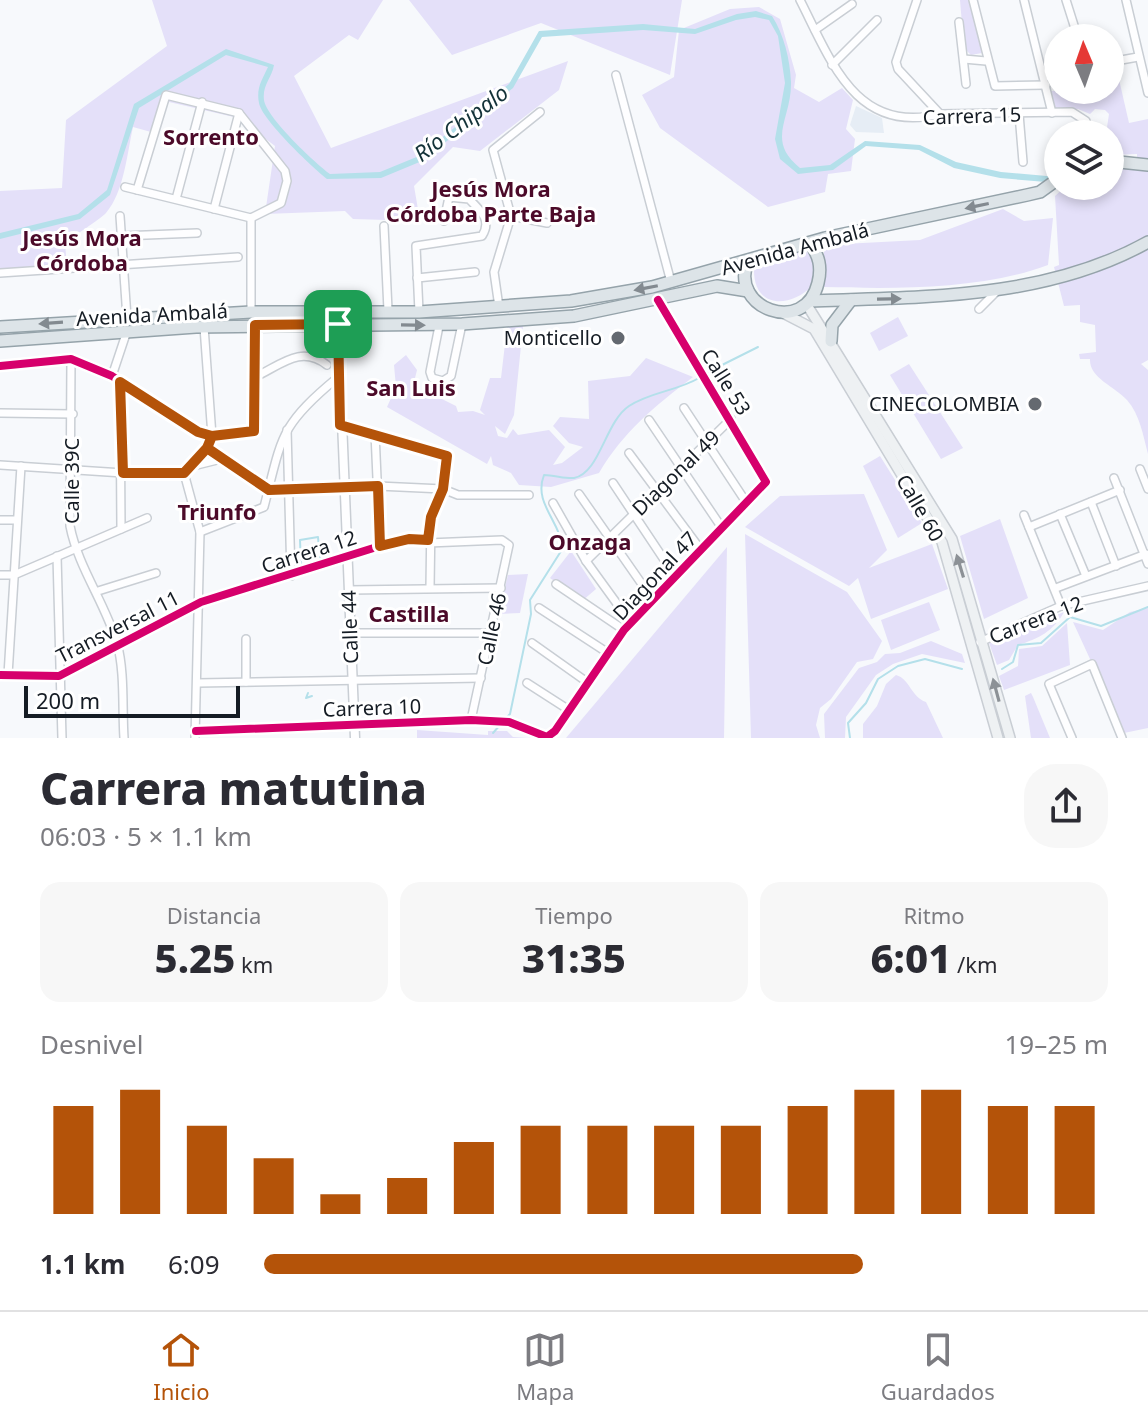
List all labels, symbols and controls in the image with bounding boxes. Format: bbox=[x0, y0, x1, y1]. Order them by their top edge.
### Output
north arrow bbox=[1044, 24, 1124, 104]
map controls bbox=[1044, 24, 1124, 200]
water label: Río Chipalo bbox=[407, 77, 514, 168]
street label: Carrera 15 bbox=[922, 100, 1022, 131]
button: layers bbox=[1044, 120, 1124, 200]
district label: Sorrento bbox=[163, 121, 259, 151]
district label: Jesús Mora Córdoba Parte Baja bbox=[386, 173, 596, 228]
one-way arrow bbox=[964, 200, 989, 213]
street label: Avenida Ambalá bbox=[718, 216, 872, 281]
district label: Jesús Mora Córdoba bbox=[20, 222, 142, 277]
one-way arrow bbox=[633, 282, 658, 295]
pin bbox=[304, 290, 372, 358]
one-way arrow bbox=[877, 293, 902, 305]
street label: Avenida Ambalá bbox=[75, 297, 228, 332]
icon: arrive bbox=[316, 302, 360, 346]
one-way arrow bbox=[38, 317, 63, 330]
one-way arrow bbox=[401, 319, 426, 332]
place label: Monticello bbox=[504, 324, 602, 351]
marker: Monticello bbox=[609, 329, 627, 347]
street label: Calle 53 bbox=[695, 343, 757, 420]
district label: San Luis bbox=[366, 372, 456, 402]
place label: CINECOLOMBIA bbox=[869, 390, 1019, 417]
marker: CINECOLOMBIA bbox=[1026, 395, 1044, 413]
street label: Diagonal 49 bbox=[626, 424, 725, 521]
street label: Calle 39C bbox=[58, 438, 85, 524]
street label: Calle 60 bbox=[890, 469, 951, 546]
district label: Triunfo bbox=[178, 496, 256, 526]
street label: Carrera 12 bbox=[258, 523, 360, 580]
street label: Diagonal 47 bbox=[606, 525, 703, 626]
district label: Onzaga bbox=[549, 526, 631, 556]
one-way arrow bbox=[953, 554, 966, 578]
street label: Transversal 11 bbox=[52, 584, 184, 669]
street label: Calle 44 bbox=[335, 589, 364, 664]
street label: Carrera 12 bbox=[985, 589, 1087, 650]
street label: Calle 46 bbox=[471, 590, 512, 668]
district label: Castilla bbox=[369, 598, 449, 628]
one-way arrow bbox=[990, 677, 1002, 702]
scale bar bbox=[24, 682, 240, 718]
text: 200 m bbox=[36, 685, 100, 715]
street label: Carrera 10 bbox=[322, 692, 422, 723]
text: Carrera matutina bbox=[40, 758, 427, 818]
button: share bbox=[1024, 764, 1108, 848]
text: 06:03 · 5 × 1.1 km bbox=[40, 818, 252, 854]
text: Distancia bbox=[167, 900, 261, 930]
text: Tiempo bbox=[535, 900, 613, 930]
text: Ritmo bbox=[903, 900, 965, 930]
text: 5.25 bbox=[155, 930, 235, 985]
text: 31:35 bbox=[522, 930, 626, 985]
text: 6:01 bbox=[871, 930, 951, 985]
text: km bbox=[235, 949, 273, 979]
text: /km bbox=[951, 949, 998, 979]
text: Desnivel bbox=[40, 1026, 143, 1062]
text: 19–25 m bbox=[1004, 1026, 1108, 1062]
text: 1.1 km bbox=[40, 1246, 125, 1282]
text: 6:09 bbox=[168, 1246, 220, 1282]
tab: Inicio bbox=[153, 1328, 210, 1406]
tab: Mapa bbox=[516, 1328, 574, 1406]
tab: Guardados bbox=[881, 1328, 995, 1406]

